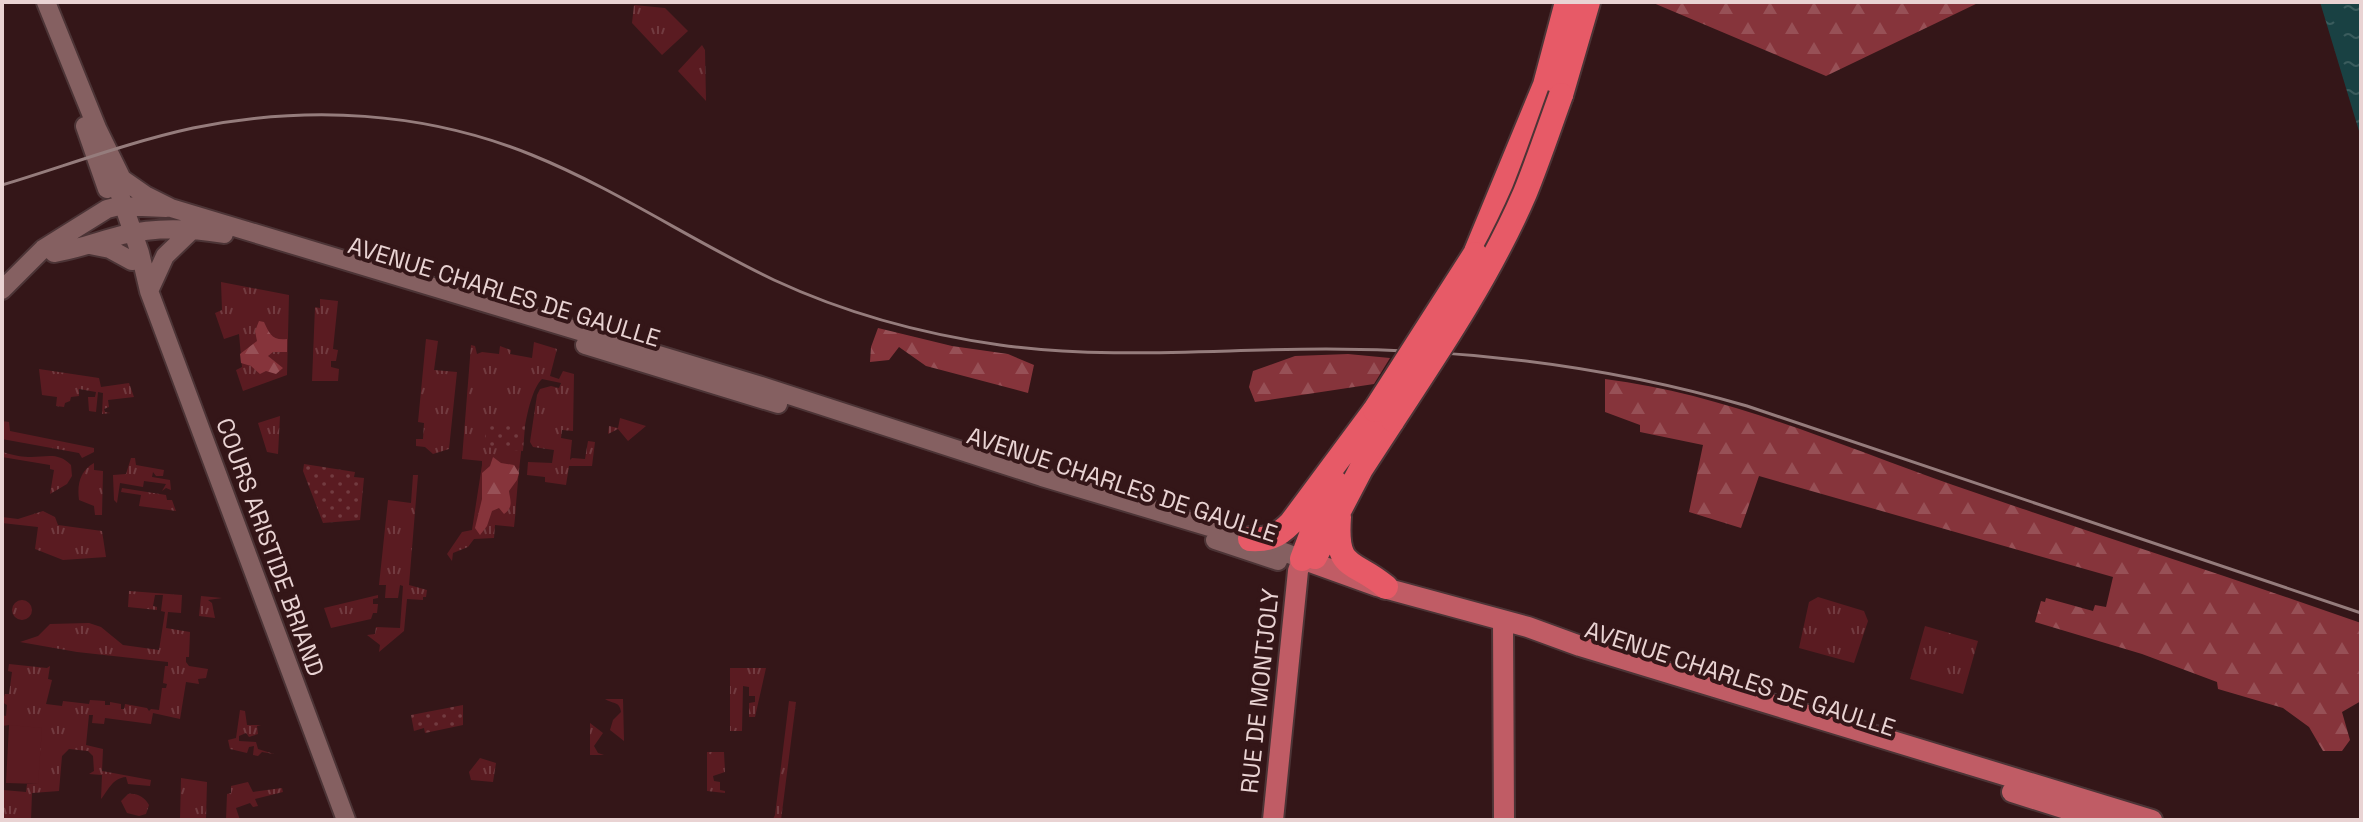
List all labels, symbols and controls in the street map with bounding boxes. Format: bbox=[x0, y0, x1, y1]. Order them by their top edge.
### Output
street label: AVENUE CHARLES DE GAULLE bbox=[344, 229, 664, 354]
street label: COURS ARISTIDE BRIAND bbox=[209, 413, 332, 680]
street label: AVENUE CHARLES DE GAULLE bbox=[963, 420, 1281, 549]
street label: RUE DE MONTJOLY bbox=[1233, 587, 1286, 795]
street label: AVENUE CHARLES DE GAULLE bbox=[1581, 614, 1899, 743]

